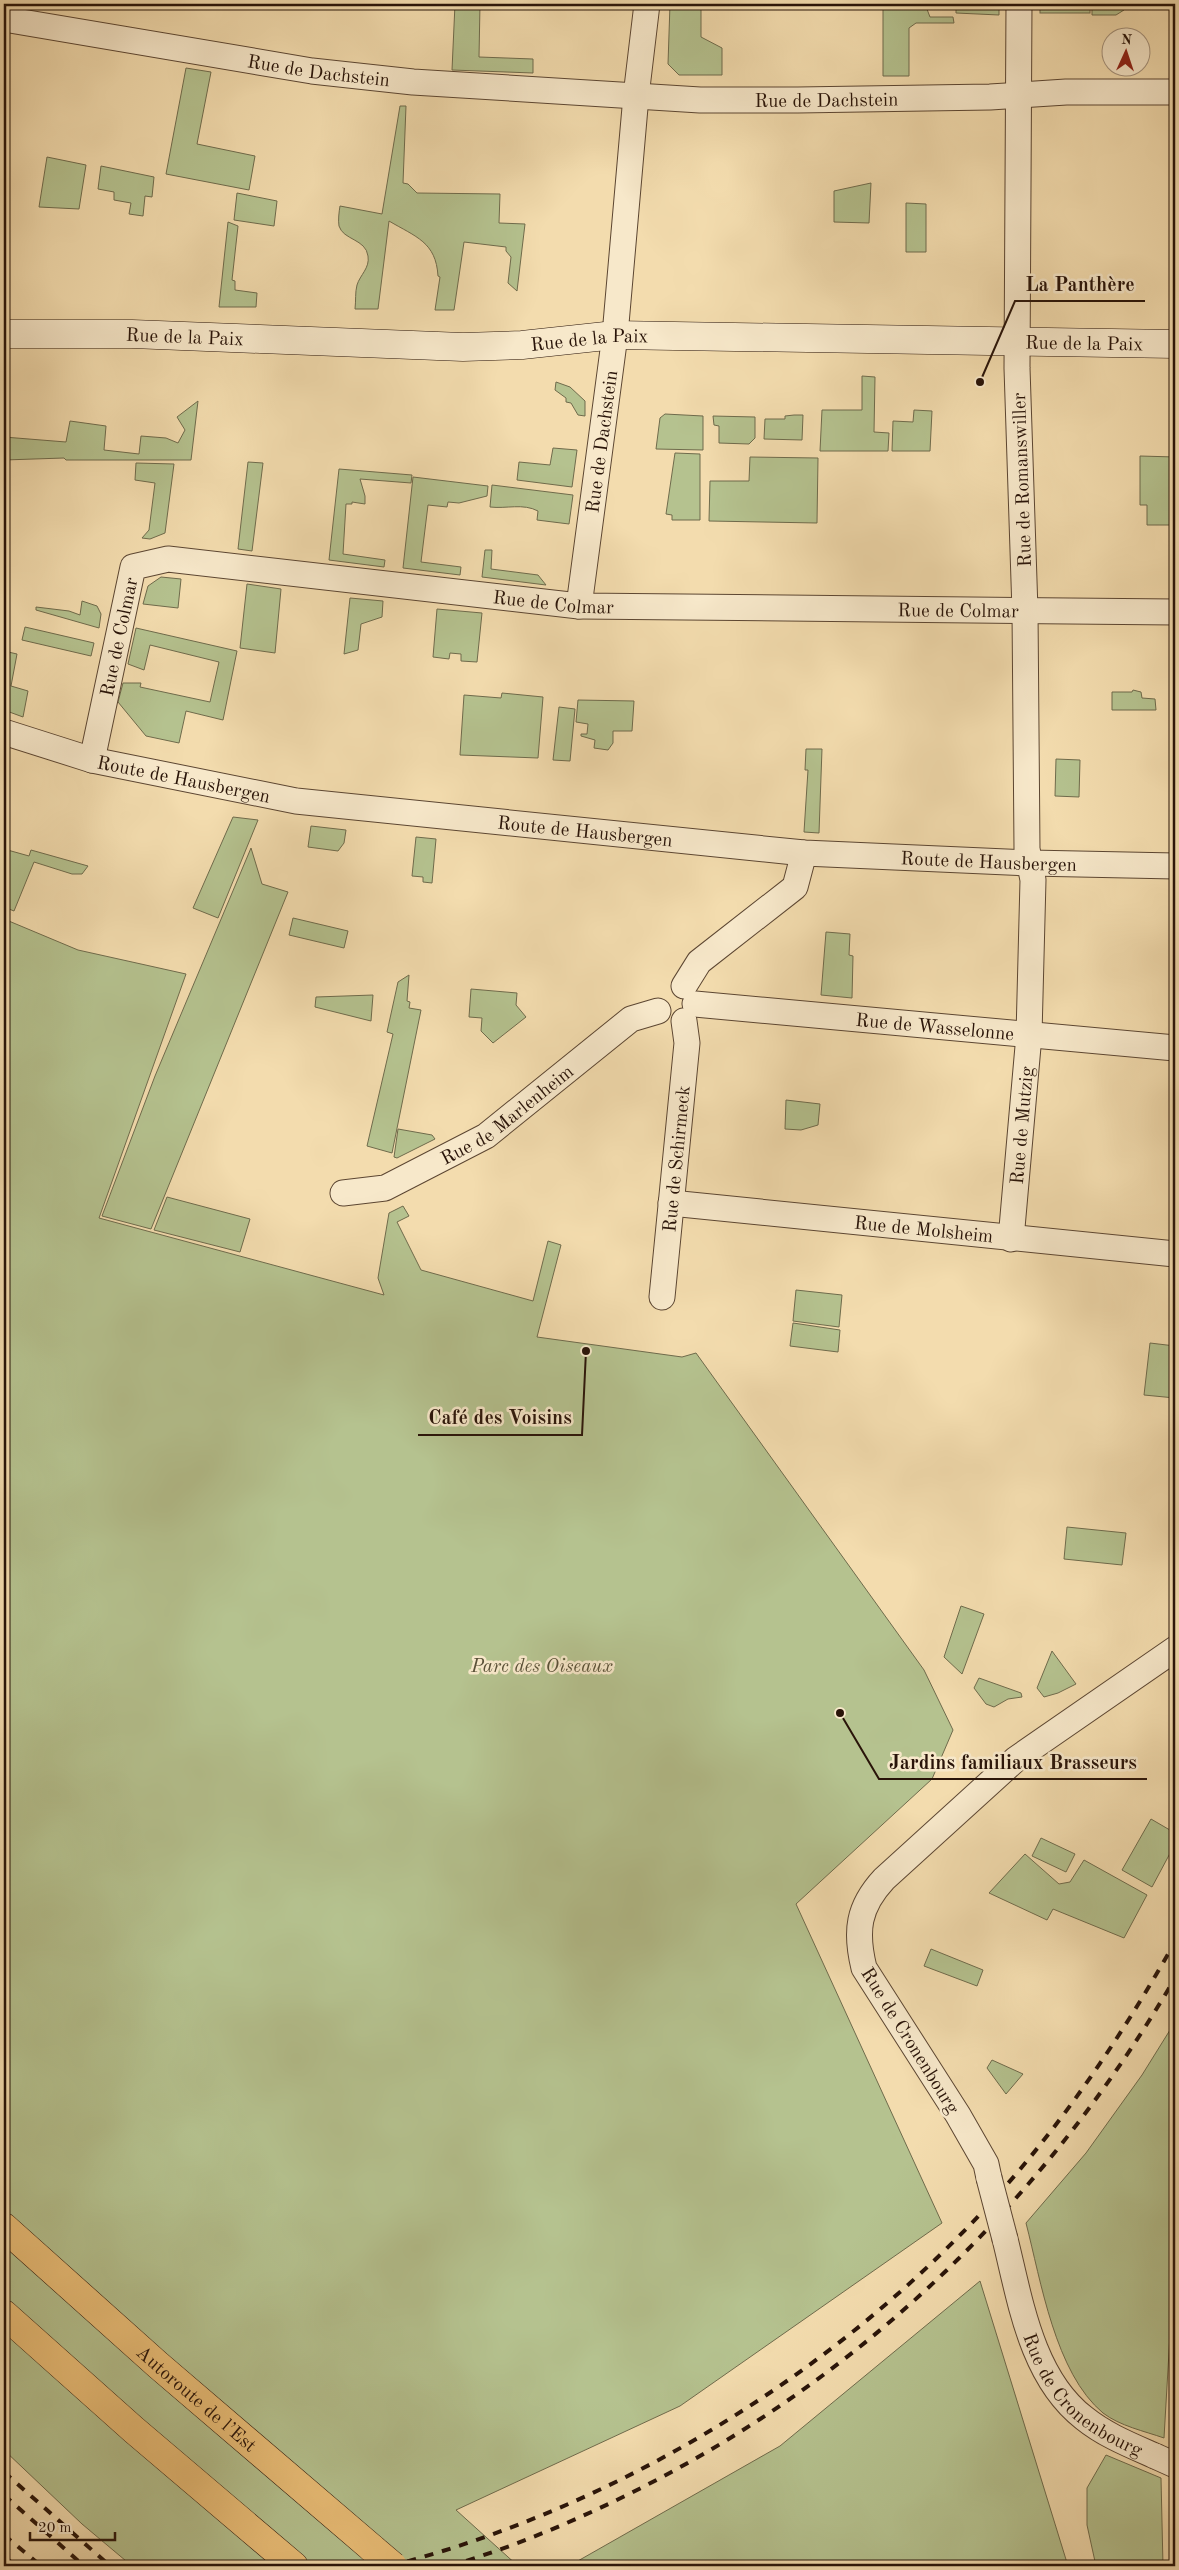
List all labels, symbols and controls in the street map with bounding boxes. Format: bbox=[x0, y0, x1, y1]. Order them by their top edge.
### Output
north arrow bbox=[1102, 28, 1152, 78]
text: N bbox=[1121, 33, 1133, 47]
street label: Rue de Dachstein bbox=[246, 53, 391, 91]
street label: Rue de Dachstein bbox=[755, 91, 899, 112]
callout: La Panthère bbox=[1015, 266, 1145, 301]
text: La Panthère bbox=[1025, 276, 1135, 296]
street label: Rue de la Paix bbox=[125, 327, 244, 350]
street label: Rue de la Paix bbox=[530, 328, 649, 356]
street label: Rue de la Paix bbox=[1025, 335, 1143, 355]
street label: Rue de Dachstein bbox=[584, 369, 622, 514]
street label: Rue de Romanswiller bbox=[1011, 392, 1036, 567]
street label: Rue de Colmar bbox=[99, 576, 143, 699]
street label: Rue de Colmar bbox=[492, 589, 614, 618]
street label: Rue de Colmar bbox=[897, 602, 1019, 622]
street label: Route de Hausbergen bbox=[95, 754, 272, 808]
street label: Route de Hausbergen bbox=[496, 815, 673, 852]
street label: Route de Hausbergen bbox=[900, 850, 1077, 876]
street label: Rue de Wasselonne bbox=[855, 1012, 1015, 1045]
street label: Rue de Marlenheim bbox=[438, 1063, 578, 1170]
street label: Rue de Mutzig bbox=[1009, 1065, 1038, 1185]
street label: Rue de Schirmeck bbox=[661, 1085, 695, 1233]
street label: Rue de Molsheim bbox=[853, 1215, 994, 1248]
callout: Café des Voisins bbox=[418, 1400, 582, 1435]
text: Café des Voisins bbox=[428, 1409, 572, 1429]
park label: Parc des Oiseaux bbox=[470, 1658, 613, 1677]
callout: Jardins familiaux Brasseurs bbox=[879, 1744, 1147, 1779]
text: Jardins familiaux Brasseurs bbox=[889, 1754, 1137, 1774]
street label: Rue de Cronenbourg bbox=[856, 1965, 962, 2118]
street label: Rue de Cronenbourg bbox=[1018, 2331, 1145, 2462]
street label: Autoroute de l’Est bbox=[132, 2343, 259, 2457]
scale bar bbox=[30, 2510, 115, 2542]
text: 20 m bbox=[38, 2521, 72, 2536]

